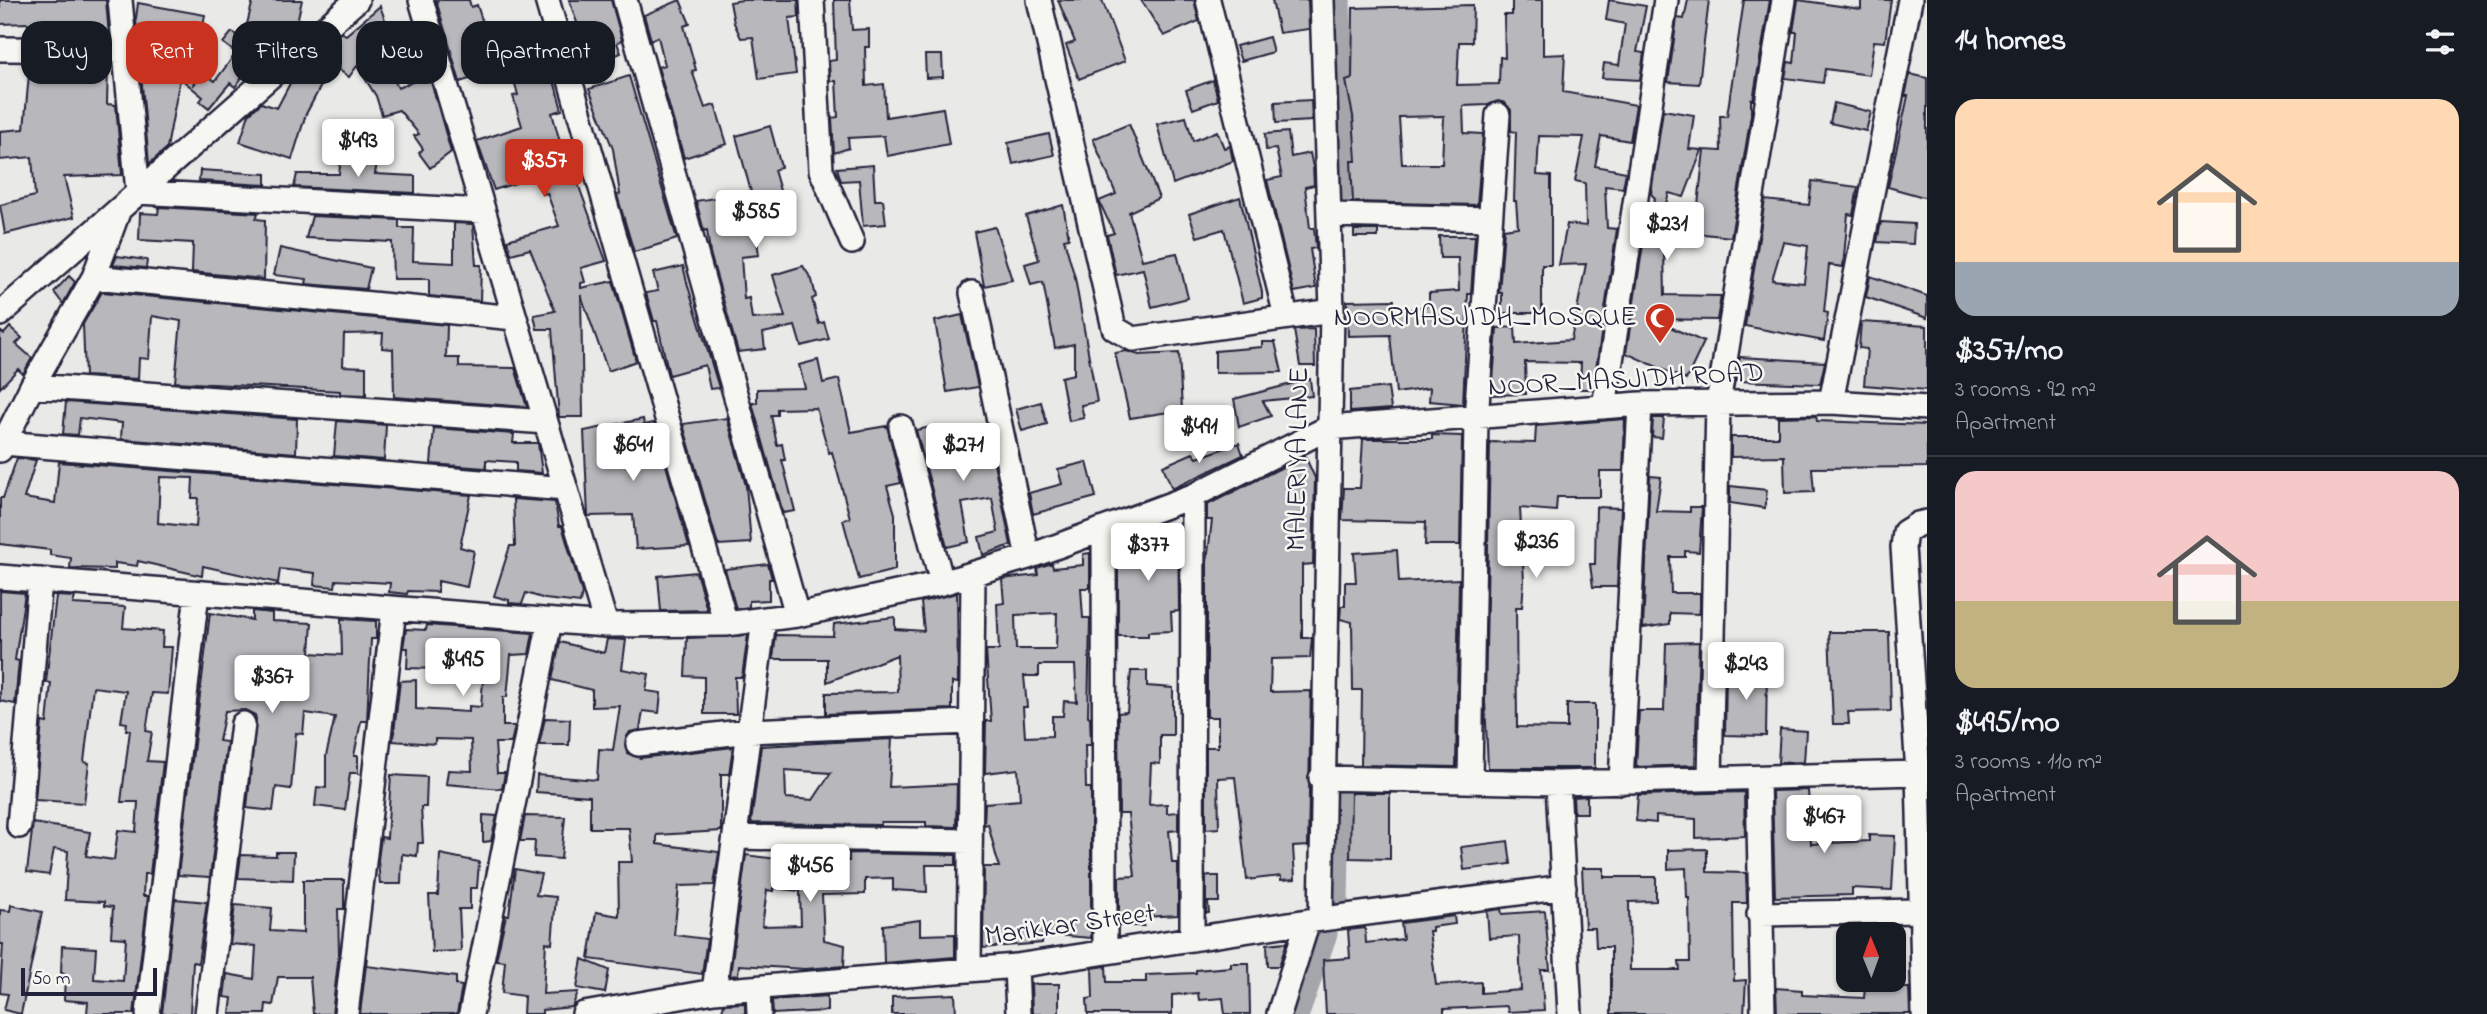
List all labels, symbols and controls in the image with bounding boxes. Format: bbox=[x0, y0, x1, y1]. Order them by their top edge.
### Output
text: 14 homes bbox=[1955, 20, 2066, 64]
chip: Buy bbox=[21, 21, 112, 84]
chip: Rent bbox=[126, 21, 218, 84]
chip: Filters bbox=[232, 21, 342, 84]
chip: New bbox=[356, 21, 447, 84]
chip: Apartment bbox=[461, 21, 615, 84]
icon: filters bbox=[2421, 23, 2459, 61]
pin: $493 bbox=[317, 120, 399, 179]
text: $493 bbox=[338, 125, 378, 158]
pin: $357 bbox=[503, 140, 585, 199]
text: $357 bbox=[521, 145, 567, 178]
icon: home bbox=[2144, 145, 2270, 271]
pin: $585 bbox=[715, 190, 797, 250]
text: $585 bbox=[732, 196, 780, 229]
pin: $231 bbox=[1626, 202, 1708, 262]
text: $231 bbox=[1646, 208, 1688, 241]
place label: NOORMASJIDH_MOSQUE bbox=[1334, 298, 1637, 339]
mosque icon: NOORMASJIDH_MOSQUE bbox=[1643, 301, 1677, 345]
text: $357/mo bbox=[1955, 330, 2063, 374]
street label: NOOR_MASJIDH ROAD bbox=[1487, 353, 1765, 409]
street label: MALERIYA LANE bbox=[1277, 367, 1321, 551]
text: 3 rooms · 92 m² bbox=[1955, 374, 2096, 407]
pin: $491 bbox=[1158, 406, 1240, 465]
text: Apartment bbox=[1955, 407, 2056, 440]
text: $491 bbox=[1180, 411, 1218, 444]
pin: $641 bbox=[592, 424, 674, 483]
pin: $271 bbox=[922, 424, 1004, 483]
text: $641 bbox=[613, 429, 653, 462]
text: $271 bbox=[942, 429, 984, 462]
icon: home bbox=[2144, 517, 2270, 643]
pin: $236 bbox=[1495, 520, 1577, 580]
pin: $377 bbox=[1107, 524, 1189, 583]
text: $236 bbox=[1514, 526, 1558, 559]
text: $377 bbox=[1127, 529, 1169, 562]
pin: $495 bbox=[422, 638, 504, 698]
pin: $243 bbox=[1705, 642, 1787, 702]
text: $495 bbox=[441, 644, 485, 677]
text: $243 bbox=[1724, 648, 1768, 681]
pin: $367 bbox=[231, 656, 313, 715]
text: $367 bbox=[250, 661, 294, 694]
text: $495/mo bbox=[1955, 702, 2060, 746]
text: 3 rooms · 110 m² bbox=[1955, 746, 2102, 779]
text: Apartment bbox=[1955, 779, 2056, 812]
pin: $467 bbox=[1783, 796, 1865, 855]
text: $467 bbox=[1803, 801, 1846, 834]
pin: $456 bbox=[769, 844, 851, 904]
text: $456 bbox=[787, 850, 833, 883]
street label: Marikkar Street bbox=[982, 894, 1158, 958]
north arrow bbox=[1836, 922, 1906, 992]
map controls bbox=[1836, 922, 1906, 992]
scale bar bbox=[21, 965, 158, 997]
text: 50 m bbox=[32, 966, 71, 993]

